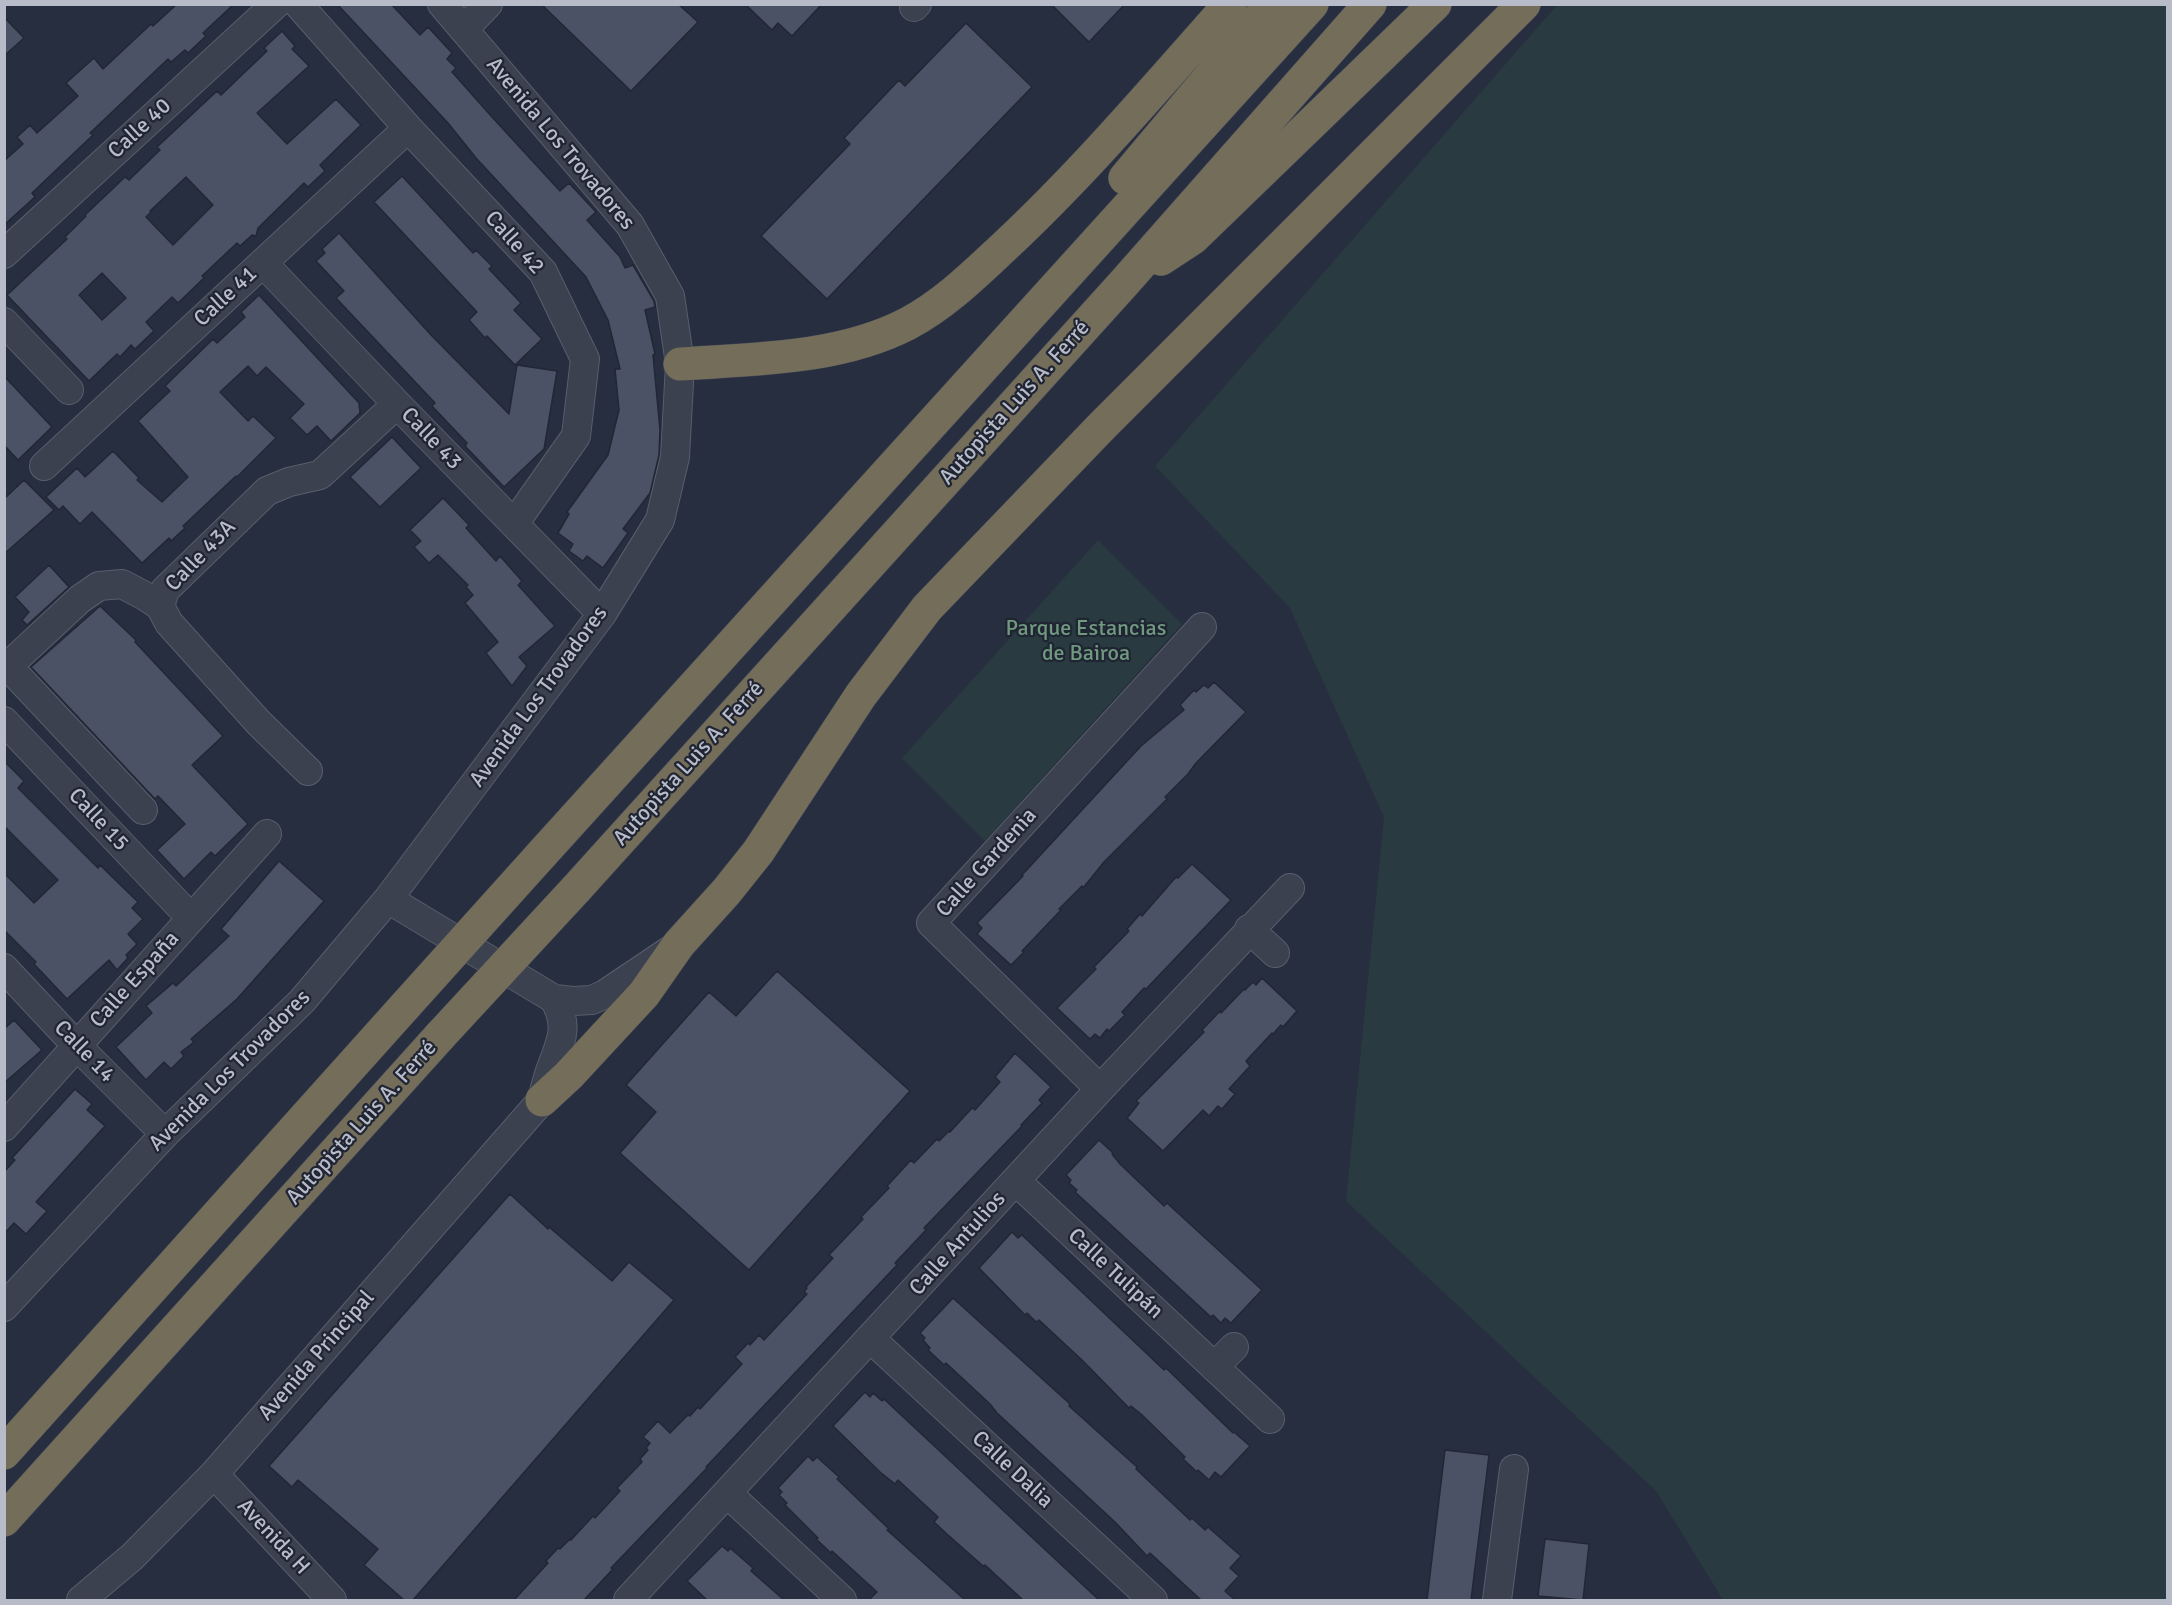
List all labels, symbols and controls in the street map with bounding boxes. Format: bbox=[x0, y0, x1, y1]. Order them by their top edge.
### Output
street label: Avenida Los Trovadores bbox=[480, 52, 640, 236]
street label: Calle 40 bbox=[103, 93, 177, 165]
street label: Calle 42 bbox=[479, 206, 549, 280]
street label: Calle 41 bbox=[189, 261, 263, 333]
street label: Autopista Luis A. Ferré bbox=[934, 315, 1096, 491]
street label: Calle 43 bbox=[395, 402, 467, 476]
street label: Calle 43A bbox=[160, 515, 242, 597]
street label: Avenida Los Trovadores bbox=[464, 601, 614, 793]
park label: Parque Estancias de Bairoa bbox=[1006, 616, 1166, 668]
street label: Autopista Luis A. Ferré bbox=[608, 676, 770, 852]
street label: Calle 15 bbox=[62, 783, 134, 857]
street label: Calle Gardenia bbox=[931, 803, 1043, 923]
street label: Calle España bbox=[85, 926, 185, 1034]
street label: Avenida Los Trovadores bbox=[144, 985, 316, 1157]
street label: Calle 14 bbox=[48, 1015, 120, 1089]
street label: Autopista Luis A. Ferré bbox=[281, 1035, 443, 1211]
street label: Calle Antulios bbox=[904, 1186, 1012, 1302]
street label: Calle Tulipán bbox=[1062, 1223, 1168, 1325]
street label: Avenida Principal bbox=[253, 1286, 381, 1426]
street label: Calle Dalia bbox=[966, 1426, 1058, 1514]
street label: Avenida H bbox=[231, 1494, 315, 1580]

